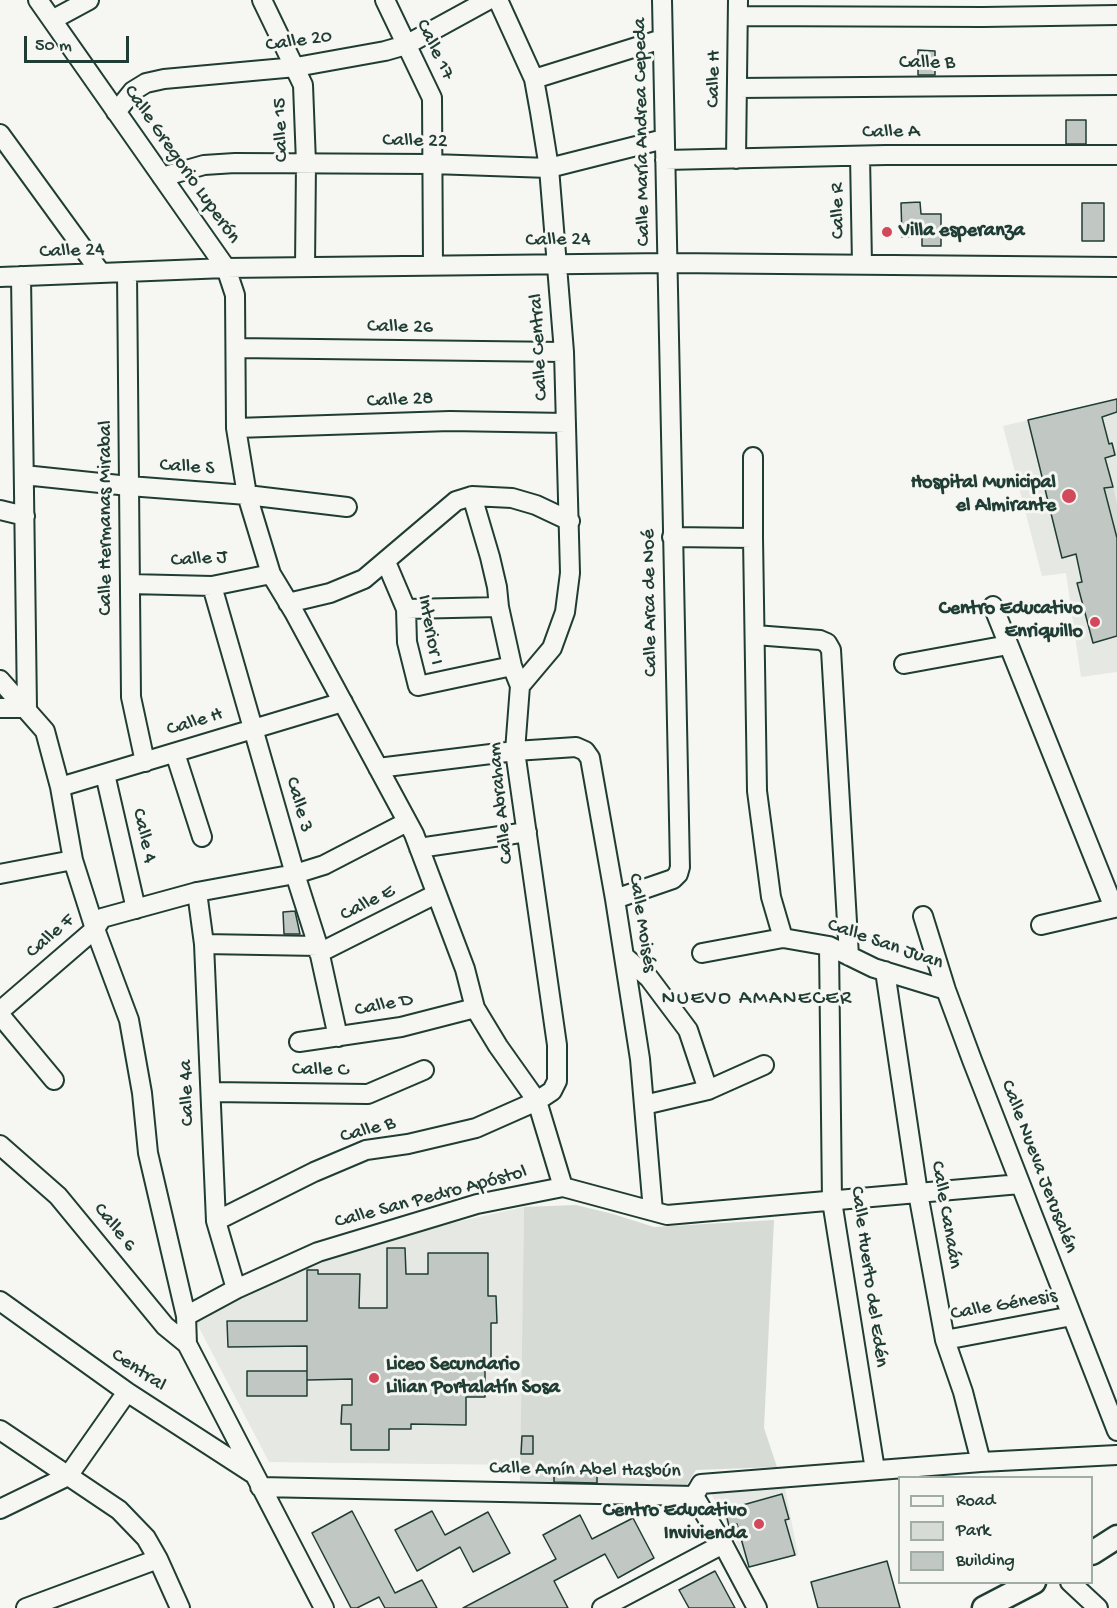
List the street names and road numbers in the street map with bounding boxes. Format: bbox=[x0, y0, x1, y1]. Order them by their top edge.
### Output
street label: Calle 17 bbox=[409, 16, 459, 84]
street label: Calle María Andrea Cepeda bbox=[629, 18, 657, 246]
street label: Calle 20 bbox=[264, 25, 334, 59]
street label: Calle H bbox=[703, 50, 727, 108]
street label: Calle B bbox=[899, 52, 955, 76]
street label: Calle Gregorio Luperón bbox=[117, 81, 245, 249]
street label: Calle 15 bbox=[269, 97, 295, 163]
street label: Calle A bbox=[862, 120, 920, 146]
street label: Calle 22 bbox=[382, 129, 448, 155]
street label: Calle R bbox=[827, 183, 851, 239]
street label: Calle 24 bbox=[525, 228, 591, 254]
street label: Calle 24 bbox=[39, 239, 105, 265]
street label: Calle Central bbox=[525, 293, 555, 401]
street label: Calle 26 bbox=[367, 315, 433, 341]
street label: Calle 28 bbox=[366, 387, 434, 415]
street label: Calle Hermanas Mirabal bbox=[95, 420, 119, 616]
street label: Calle S bbox=[159, 454, 215, 482]
street label: Calle Arca de Noé bbox=[638, 529, 664, 677]
street label: Calle J bbox=[170, 546, 228, 574]
street label: Interior I bbox=[410, 593, 448, 667]
street label: Calle H bbox=[164, 703, 226, 743]
street label: Calle Abraham bbox=[484, 741, 520, 865]
street label: Calle 3 bbox=[279, 775, 317, 835]
street label: Calle 4 bbox=[125, 806, 161, 866]
street label: Calle Moisés bbox=[621, 872, 661, 974]
street label: Calle E bbox=[337, 880, 399, 928]
street label: Calle F bbox=[22, 910, 80, 964]
street label: Calle San Juan bbox=[824, 914, 946, 976]
street label: Calle D bbox=[353, 989, 415, 1023]
street label: Calle 4a bbox=[175, 1059, 201, 1127]
street label: Calle C bbox=[291, 1059, 349, 1083]
street label: Calle Nueva Jerusalén bbox=[994, 1077, 1082, 1257]
street label: Calle B bbox=[338, 1112, 398, 1150]
street label: Calle Canaán bbox=[924, 1159, 966, 1271]
street label: Calle San Pedro Apóstol bbox=[332, 1161, 530, 1235]
street label: Calle Huerto del Edén bbox=[843, 1185, 893, 1369]
street label: Calle 6 bbox=[87, 1199, 141, 1257]
street label: Calle Génesis bbox=[949, 1285, 1059, 1327]
street label: Central bbox=[106, 1344, 170, 1398]
street label: Calle Amín Abel Hasbún bbox=[489, 1457, 681, 1485]

